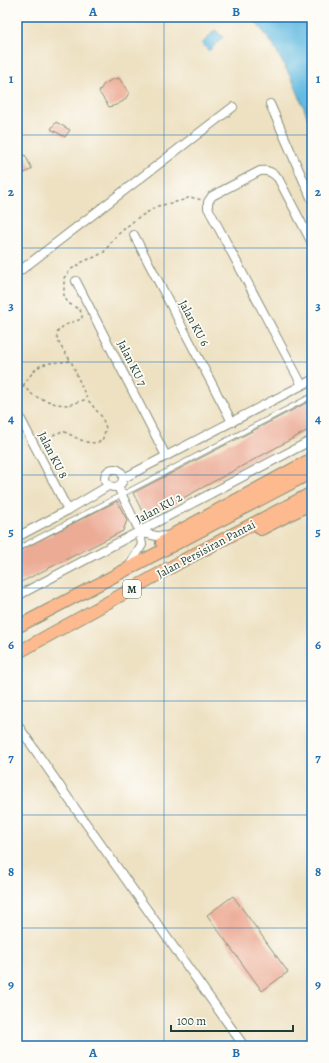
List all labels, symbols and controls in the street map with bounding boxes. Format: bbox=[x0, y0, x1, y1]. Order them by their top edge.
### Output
text: A bbox=[88, 3, 98, 20]
text: B bbox=[232, 3, 240, 20]
text: 1 bbox=[9, 70, 14, 87]
text: 1 bbox=[316, 70, 321, 87]
text: 2 bbox=[8, 183, 15, 200]
text: 2 bbox=[315, 183, 322, 200]
text: 3 bbox=[8, 297, 14, 314]
street label: Jalan KU 6 bbox=[175, 297, 213, 349]
text: 3 bbox=[315, 297, 321, 314]
street label: Jalan KU 7 bbox=[114, 337, 151, 390]
text: 4 bbox=[8, 410, 14, 427]
text: 4 bbox=[315, 410, 321, 427]
street label: Jalan KU 8 bbox=[34, 429, 72, 481]
street label: Jalan KU 2 bbox=[133, 489, 185, 527]
street label: Jalan Persisiran Pantai bbox=[154, 516, 258, 582]
text: 5 bbox=[8, 523, 14, 540]
text: 5 bbox=[315, 523, 321, 540]
road number: M bbox=[123, 580, 141, 598]
text: 6 bbox=[8, 636, 14, 653]
text: 6 bbox=[315, 636, 321, 653]
text: 7 bbox=[8, 749, 14, 766]
text: 7 bbox=[315, 749, 321, 766]
text: 8 bbox=[8, 863, 14, 880]
text: 8 bbox=[315, 863, 321, 880]
text: 9 bbox=[8, 976, 14, 993]
text: 9 bbox=[315, 976, 321, 993]
scale bar bbox=[171, 1007, 293, 1033]
text: 100 m bbox=[177, 1013, 206, 1029]
text: A bbox=[88, 1044, 98, 1061]
text: B bbox=[232, 1044, 240, 1061]

